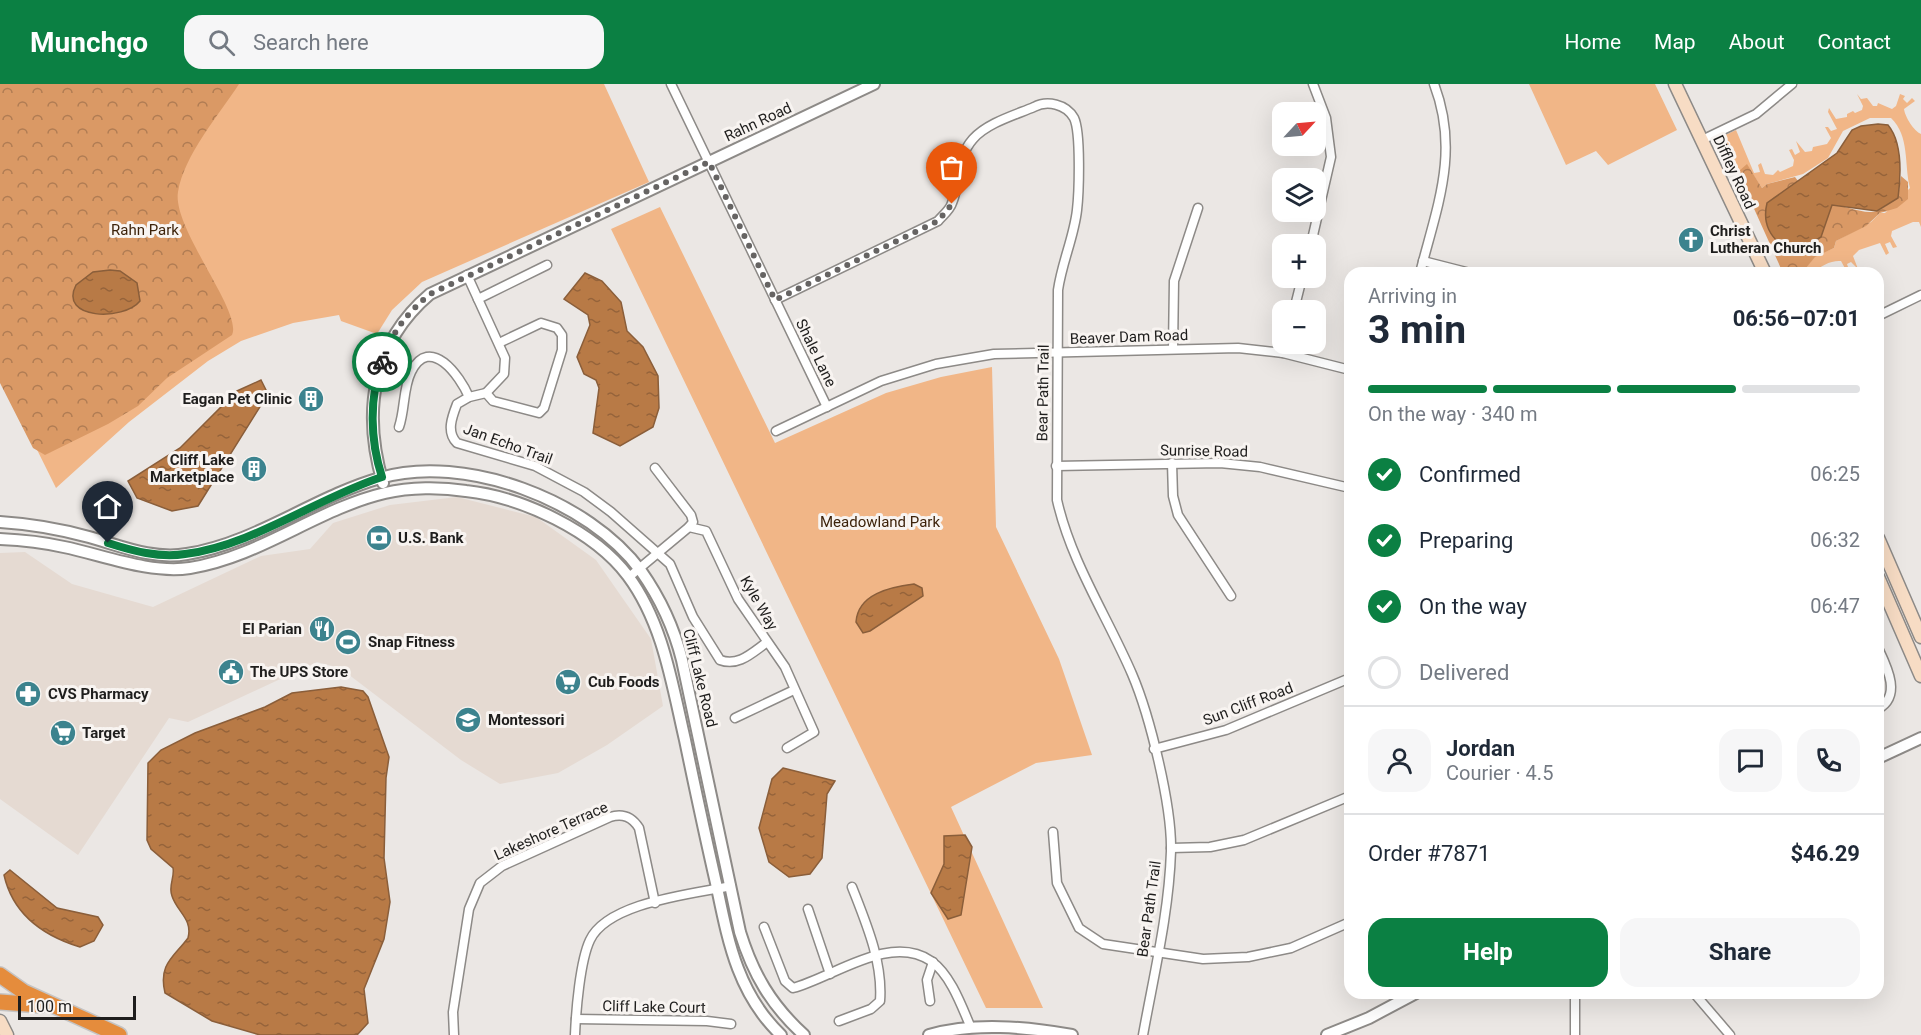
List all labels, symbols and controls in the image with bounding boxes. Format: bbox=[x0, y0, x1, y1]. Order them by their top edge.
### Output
search box bbox=[184, 15, 604, 69]
text: Munchgo bbox=[30, 26, 148, 59]
icon: search bbox=[205, 26, 238, 59]
text: Search here bbox=[253, 30, 369, 55]
text: Home bbox=[1565, 30, 1621, 54]
text: Map bbox=[1654, 30, 1696, 54]
text: About bbox=[1729, 30, 1785, 54]
text: Contact bbox=[1818, 30, 1891, 54]
street label: Rahn Road bbox=[722, 99, 794, 145]
north arrow bbox=[1272, 102, 1326, 156]
map controls bbox=[1272, 102, 1326, 354]
street label: Diffley Road bbox=[1709, 132, 1759, 212]
pin bbox=[926, 142, 977, 204]
icon: bag bbox=[935, 151, 968, 184]
button: layers bbox=[1272, 168, 1326, 222]
park label: Rahn Park bbox=[111, 221, 179, 239]
place label: Christ Lutheran Church bbox=[1710, 222, 1822, 257]
church icon: Christ Lutheran Church bbox=[1676, 225, 1706, 255]
button: + bbox=[1272, 234, 1326, 288]
text: Arriving in bbox=[1368, 284, 1457, 308]
button: − bbox=[1272, 300, 1326, 354]
text: 06:56–07:01 bbox=[1733, 306, 1860, 331]
text: 3 min bbox=[1368, 307, 1466, 353]
street label: Shale Lane bbox=[792, 316, 840, 390]
street label: Beaver Dam Road bbox=[1069, 326, 1189, 348]
courier bbox=[352, 332, 412, 392]
street label: Bear Path Trail bbox=[1033, 344, 1053, 442]
icon: bike bbox=[366, 346, 399, 379]
building icon: Eagan Pet Clinic bbox=[296, 384, 326, 414]
place label: Eagan Pet Clinic bbox=[182, 390, 292, 408]
text: On the way · 340 m bbox=[1368, 402, 1537, 426]
street label: Jan Echo Trail bbox=[461, 420, 555, 468]
street label: Sunrise Road bbox=[1160, 441, 1248, 461]
place label: Cliff Lake Marketplace bbox=[150, 451, 234, 486]
building icon: Cliff Lake Marketplace bbox=[239, 454, 269, 484]
icon: check bbox=[1368, 458, 1401, 491]
text: Confirmed bbox=[1419, 462, 1521, 487]
text: 06:25 bbox=[1810, 462, 1860, 486]
pin bbox=[82, 481, 133, 543]
icon: home bbox=[91, 490, 124, 523]
park label: Meadowland Park bbox=[820, 513, 940, 531]
bank icon: U.S. Bank bbox=[364, 523, 394, 553]
icon: check bbox=[1368, 524, 1401, 557]
text: Preparing bbox=[1419, 528, 1513, 553]
text: 06:32 bbox=[1810, 528, 1860, 552]
place label: U.S. Bank bbox=[398, 529, 465, 547]
street label: Kyle Way bbox=[736, 573, 782, 633]
icon: check bbox=[1368, 590, 1401, 623]
text: On the way bbox=[1419, 594, 1527, 619]
text: 06:47 bbox=[1810, 594, 1860, 618]
restaurant icon: El Parian bbox=[307, 614, 337, 644]
place label: El Parian bbox=[242, 620, 302, 638]
sports icon: Snap Fitness bbox=[333, 627, 363, 657]
street label: Cliff Lake Road bbox=[679, 627, 721, 729]
place label: Snap Fitness bbox=[368, 633, 455, 651]
public building icon: The UPS Store bbox=[216, 657, 246, 687]
text: Delivered bbox=[1419, 660, 1509, 685]
place label: The UPS Store bbox=[250, 663, 348, 681]
supermarket icon: Cub Foods bbox=[553, 667, 583, 697]
place label: Cub Foods bbox=[588, 673, 660, 691]
pharmacy icon: CVS Pharmacy bbox=[13, 679, 43, 709]
street label: Sun Cliff Road bbox=[1201, 679, 1295, 729]
place label: CVS Pharmacy bbox=[48, 685, 149, 703]
school or university icon: Montessori bbox=[453, 705, 483, 735]
place label: Montessori bbox=[488, 711, 565, 729]
supermarket icon: Target bbox=[48, 718, 78, 748]
place label: Target bbox=[82, 724, 125, 742]
button: person bbox=[1368, 729, 1431, 792]
button: chat bbox=[1719, 729, 1782, 792]
button: phone bbox=[1797, 729, 1860, 792]
text: Jordan bbox=[1446, 736, 1515, 761]
text: Courier · 4.5 bbox=[1446, 761, 1553, 785]
street label: Lakeshore Terrace bbox=[491, 798, 611, 864]
text: Order #7871 bbox=[1368, 841, 1490, 866]
text: $46.29 bbox=[1791, 841, 1860, 866]
street label: Bear Path Trail bbox=[1133, 860, 1165, 958]
button: Help bbox=[1368, 918, 1608, 987]
button: Share bbox=[1620, 918, 1860, 987]
scale bar bbox=[18, 993, 136, 1020]
text: 100 m bbox=[27, 997, 72, 1016]
street label: Cliff Lake Court bbox=[602, 997, 706, 1017]

